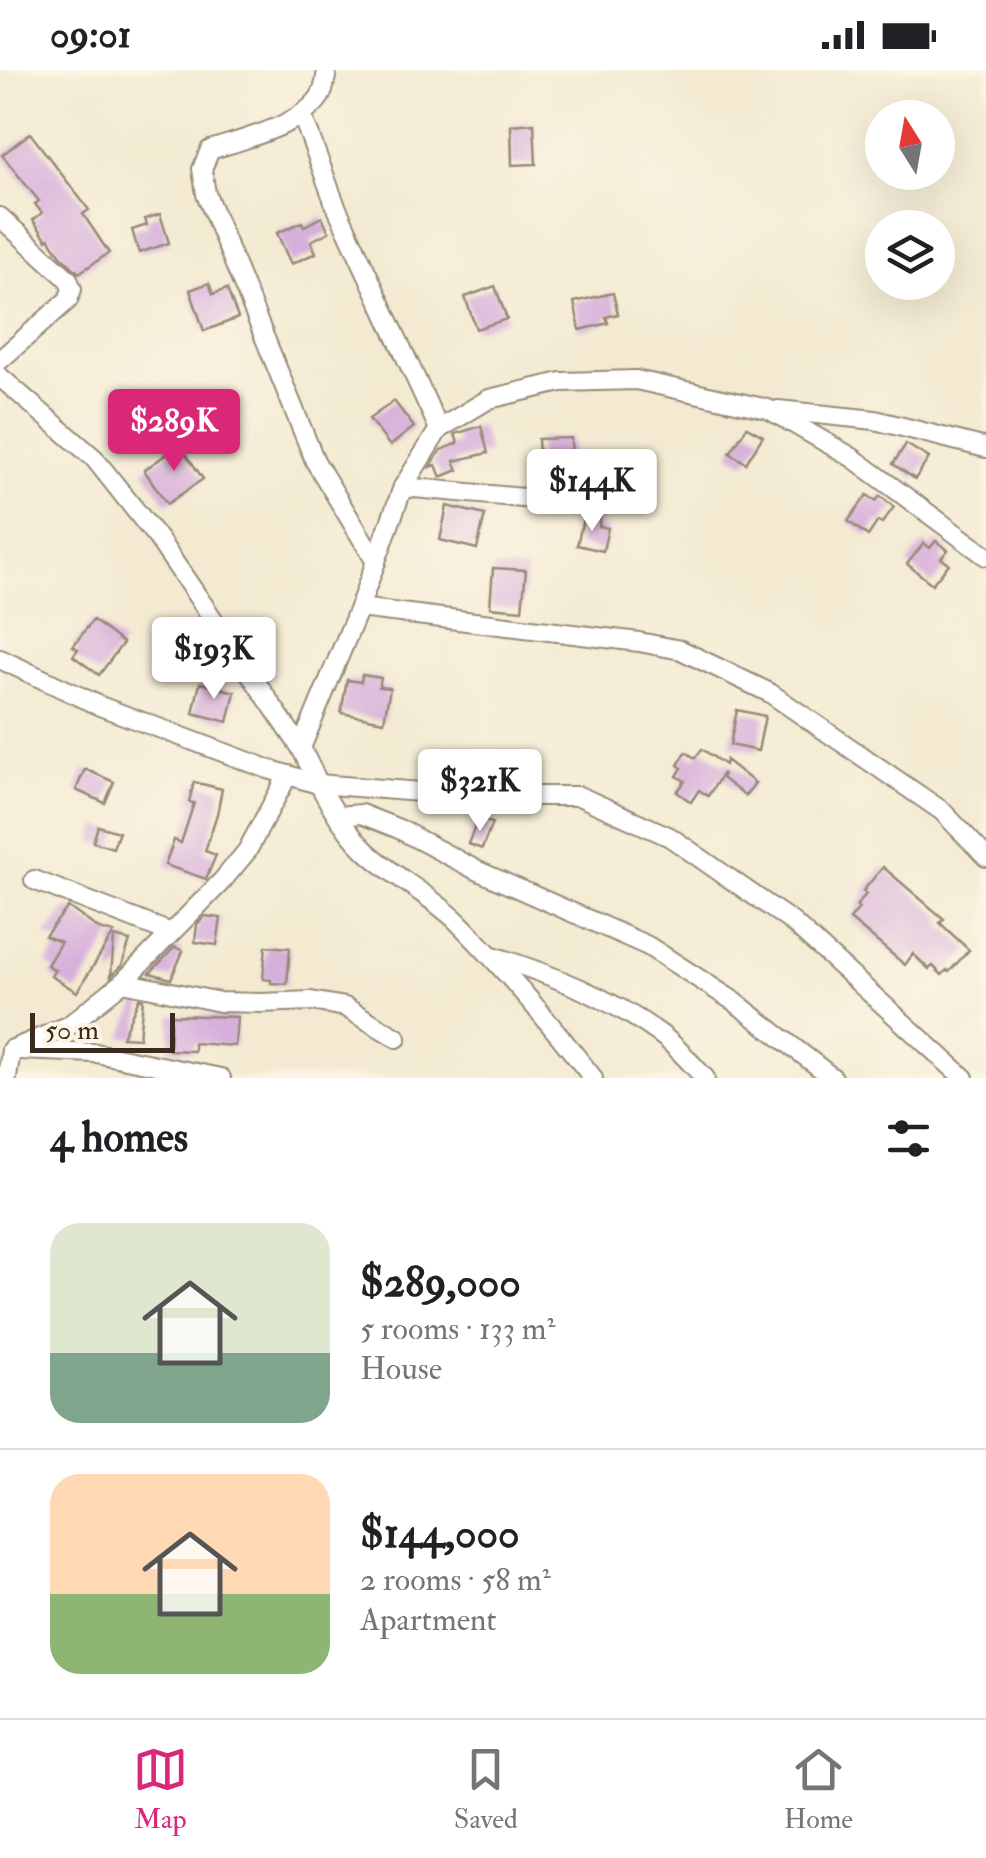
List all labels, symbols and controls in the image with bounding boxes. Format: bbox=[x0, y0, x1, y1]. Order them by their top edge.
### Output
text: 09:01 bbox=[50, 11, 131, 59]
north arrow bbox=[865, 100, 955, 190]
map controls bbox=[865, 100, 955, 300]
button: layers bbox=[865, 210, 955, 300]
pin: $289K bbox=[104, 389, 244, 474]
text: $289K bbox=[130, 401, 218, 441]
pin: $144K bbox=[522, 449, 662, 534]
text: $144K bbox=[549, 461, 635, 501]
pin: $193K bbox=[144, 617, 284, 702]
text: $193K bbox=[174, 629, 254, 669]
pin: $321K bbox=[410, 749, 550, 834]
text: $321K bbox=[440, 761, 520, 801]
scale bar bbox=[30, 1008, 175, 1053]
text: 50 m bbox=[45, 1013, 99, 1048]
icon: filters bbox=[881, 1111, 936, 1166]
text: 4 homes bbox=[50, 1112, 188, 1164]
text: $289,000 bbox=[360, 1257, 521, 1309]
icon: home bbox=[130, 1263, 250, 1383]
text: 5 rooms · 133 m² bbox=[360, 1309, 556, 1349]
text: House bbox=[360, 1349, 442, 1389]
text: $144,000 bbox=[360, 1508, 520, 1560]
icon: home bbox=[130, 1514, 250, 1634]
text: 2 rooms · 58 m² bbox=[360, 1560, 551, 1600]
text: Apartment bbox=[360, 1600, 497, 1640]
tab: Map bbox=[133, 1742, 188, 1837]
tab: Saved bbox=[454, 1742, 518, 1837]
tab: Home bbox=[784, 1742, 853, 1837]

